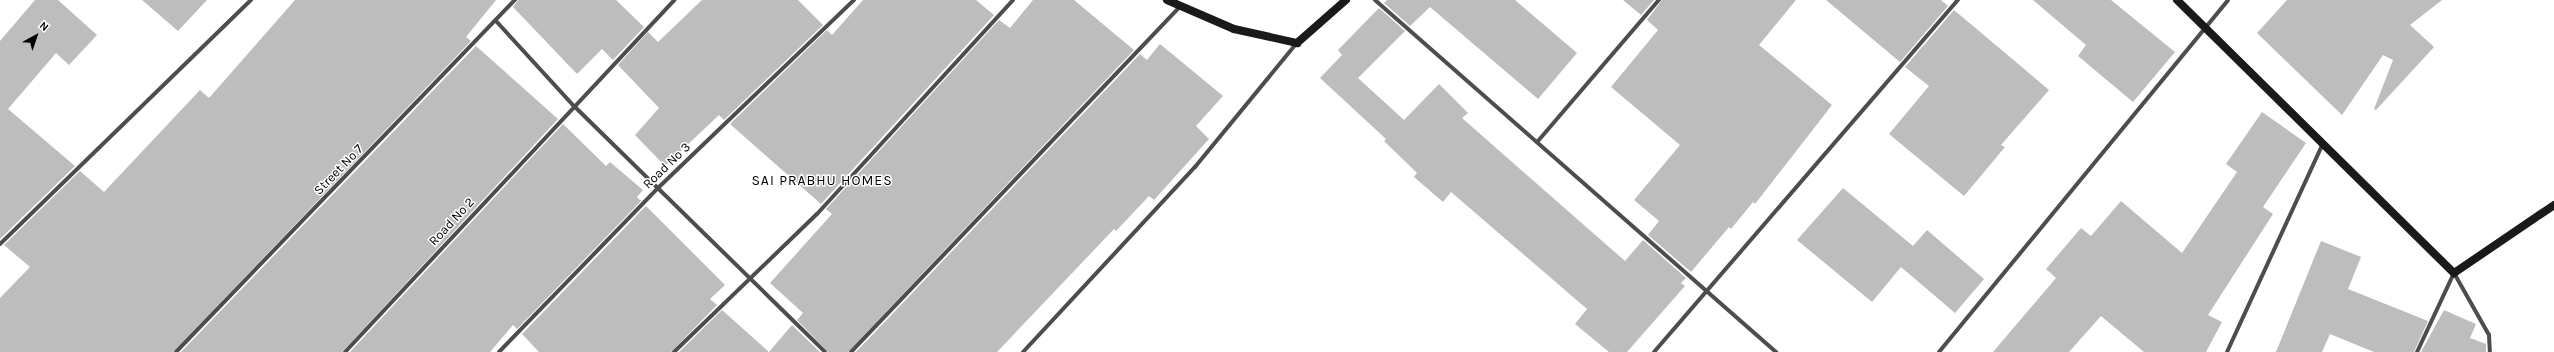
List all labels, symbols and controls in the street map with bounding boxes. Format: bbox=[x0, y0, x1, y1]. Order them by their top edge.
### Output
north arrow bbox=[16, 16, 56, 56]
text: N bbox=[37, 19, 51, 34]
street label: Road No 3 bbox=[640, 140, 694, 192]
street label: Street No 7 bbox=[311, 142, 367, 198]
district label: SAI PRABHU HOMES bbox=[751, 173, 893, 189]
street label: Road No 2 bbox=[426, 195, 478, 249]

